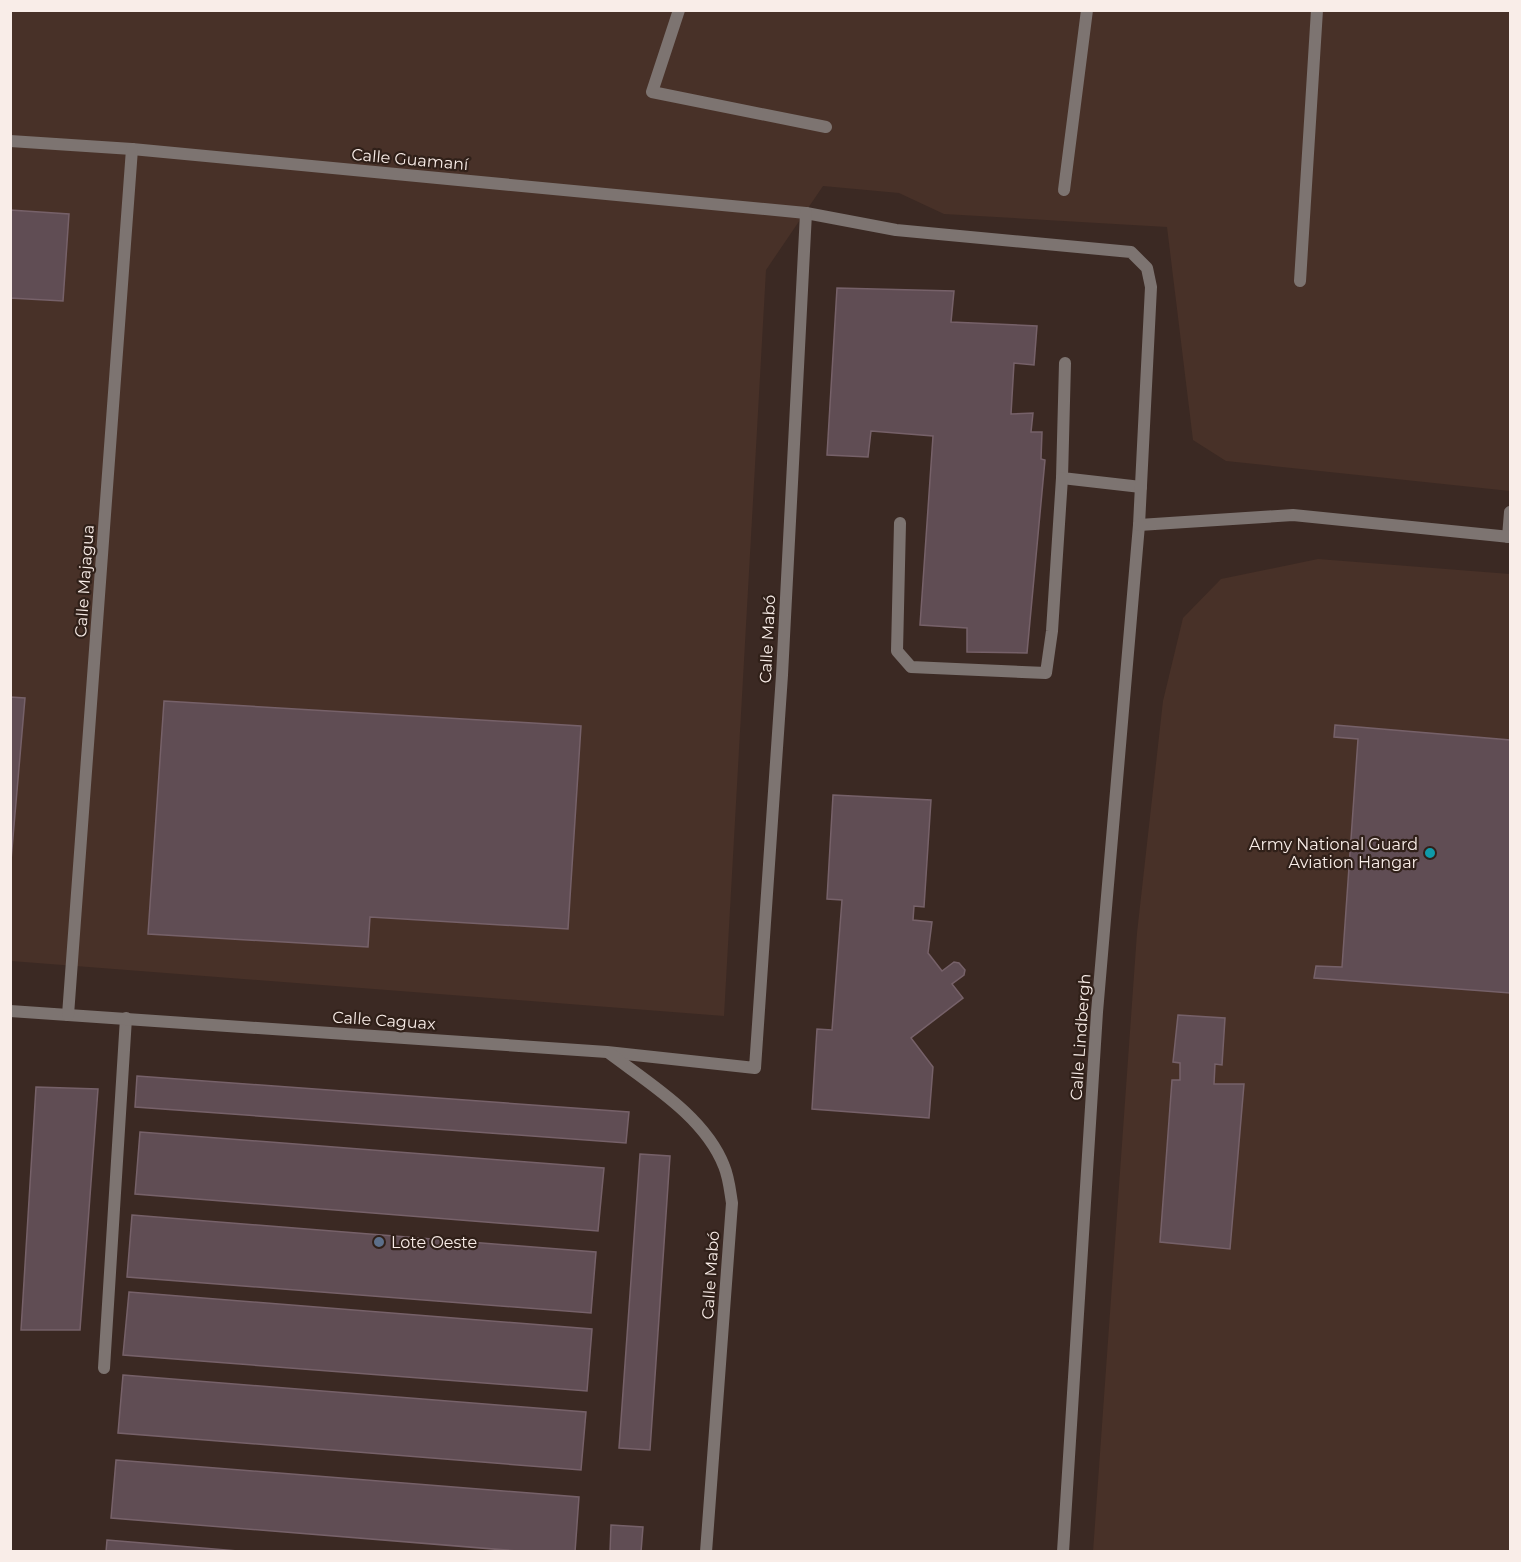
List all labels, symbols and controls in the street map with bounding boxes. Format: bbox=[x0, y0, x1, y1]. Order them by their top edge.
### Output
street label: Calle Guamaní bbox=[351, 145, 470, 174]
street label: Calle Majagua bbox=[71, 524, 98, 638]
street label: Calle Mabó bbox=[756, 594, 779, 684]
place label: Army National Guard Aviation Hangar bbox=[1249, 835, 1418, 872]
marker: Army National Guard Aviation Hangar bbox=[1423, 846, 1437, 860]
street label: Calle Lindbergh bbox=[1067, 973, 1094, 1101]
street label: Calle Caguax bbox=[332, 1007, 437, 1034]
street label: Calle Mabó bbox=[698, 1230, 723, 1320]
place label: Lote Oeste bbox=[391, 1233, 477, 1252]
marker: Lote Oeste bbox=[372, 1235, 386, 1249]

